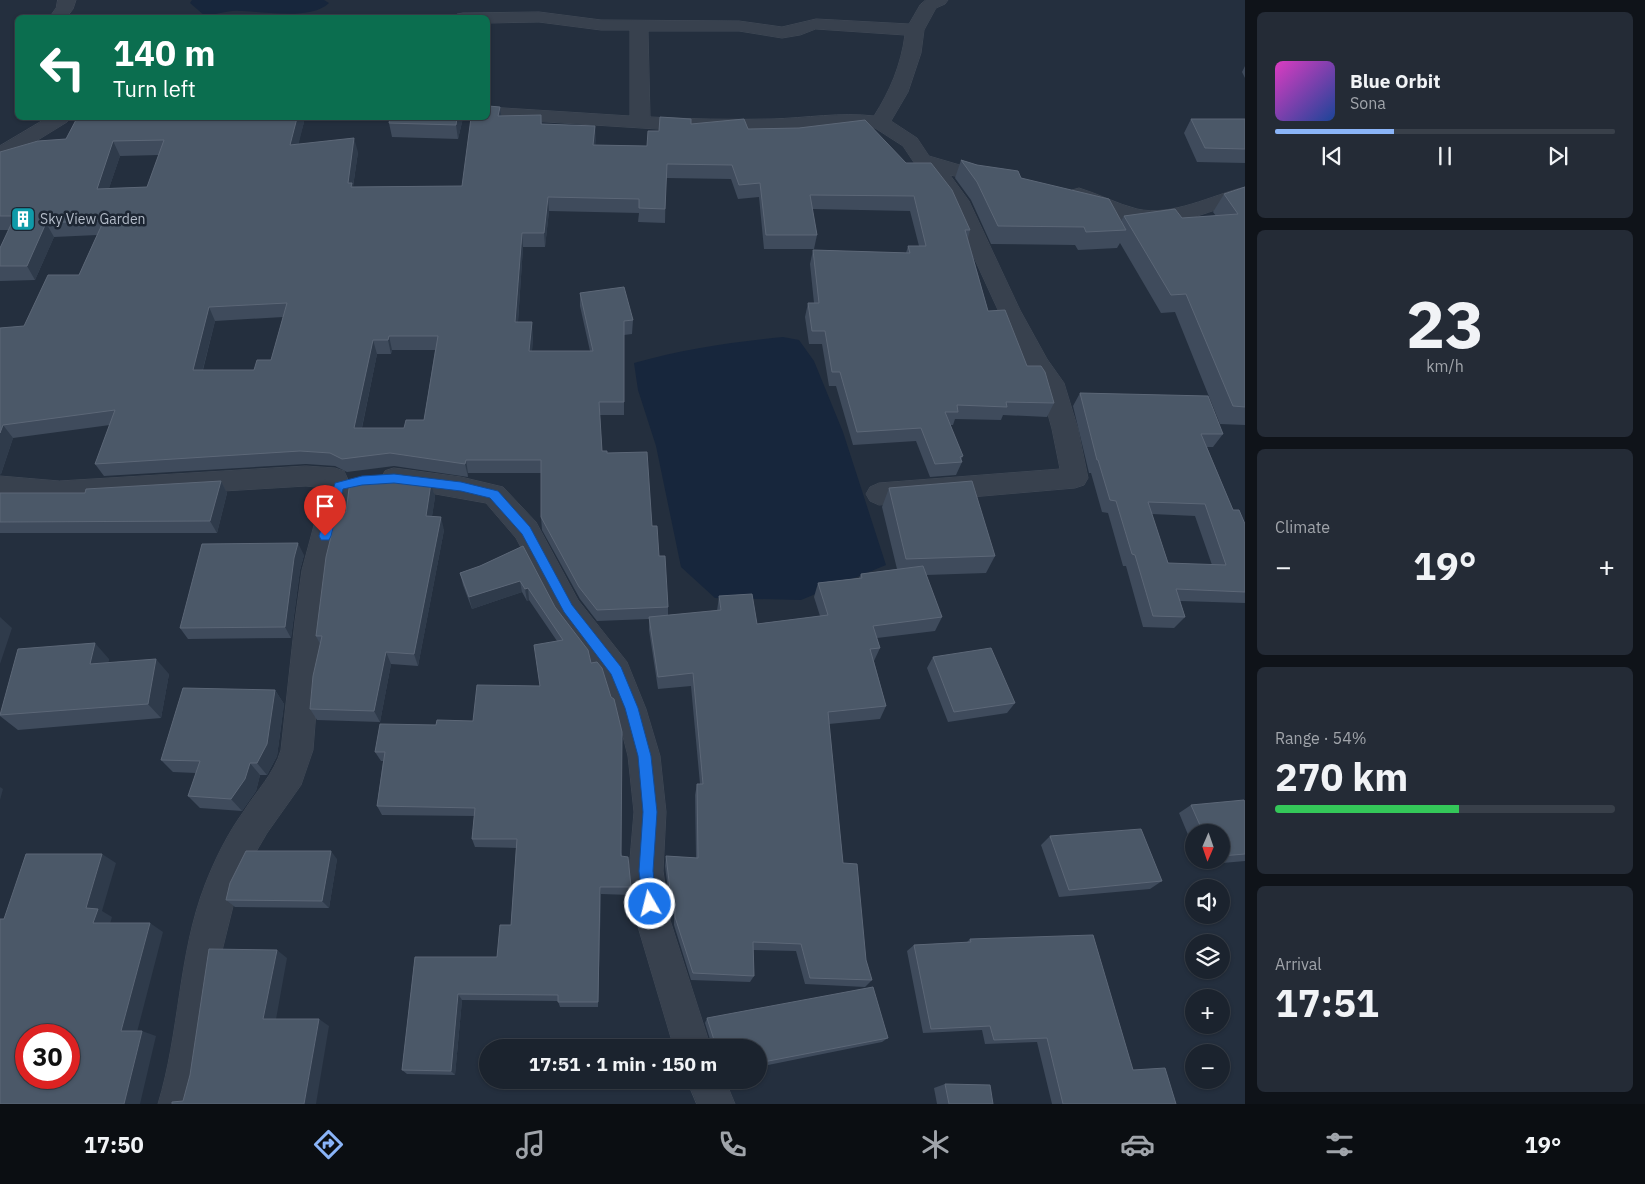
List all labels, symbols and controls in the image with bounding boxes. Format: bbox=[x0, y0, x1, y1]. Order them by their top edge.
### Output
text: 140 m bbox=[113, 30, 216, 76]
icon: left bbox=[30, 35, 95, 100]
text: Blue Orbit bbox=[1350, 69, 1440, 93]
text: Turn left bbox=[113, 74, 196, 103]
text: Sona bbox=[1350, 93, 1386, 113]
icon: previous bbox=[1318, 142, 1346, 170]
icon: pause bbox=[1431, 142, 1459, 170]
icon: next bbox=[1544, 142, 1572, 170]
building icon: Sky View Garden bbox=[10, 206, 36, 232]
place label: Sky View Garden bbox=[40, 210, 146, 228]
text: 23 bbox=[1406, 281, 1484, 366]
text: km/h bbox=[1426, 356, 1464, 376]
pin bbox=[304, 485, 346, 536]
icon: arrive bbox=[311, 492, 339, 520]
text: Climate bbox=[1275, 517, 1330, 537]
text: 19° bbox=[1413, 541, 1477, 590]
text: − bbox=[1275, 548, 1292, 585]
text: + bbox=[1598, 548, 1615, 585]
text: Range · 54% bbox=[1275, 728, 1367, 748]
text: 270 km bbox=[1275, 752, 1408, 801]
north arrow bbox=[1185, 824, 1230, 869]
map controls bbox=[1185, 824, 1230, 1089]
position arrow bbox=[623, 877, 675, 929]
button: sound bbox=[1185, 879, 1230, 924]
button: layers bbox=[1185, 934, 1230, 979]
text: Arrival bbox=[1275, 954, 1322, 974]
text: 17:51 bbox=[1275, 978, 1379, 1027]
button: + bbox=[1185, 989, 1230, 1034]
speed limit sign: 30 bbox=[15, 1024, 80, 1089]
button: − bbox=[1185, 1044, 1230, 1089]
text: 17:51 · 1 min · 150 m bbox=[529, 1052, 717, 1076]
icon: directions bbox=[311, 1127, 346, 1162]
icon: music bbox=[513, 1127, 548, 1162]
icon: phone bbox=[715, 1127, 750, 1162]
icon: climate bbox=[918, 1127, 953, 1162]
icon: car bbox=[1120, 1127, 1155, 1162]
icon: filters bbox=[1322, 1127, 1357, 1162]
text: 17:50 bbox=[84, 1130, 144, 1159]
text: 19° bbox=[1525, 1130, 1561, 1159]

